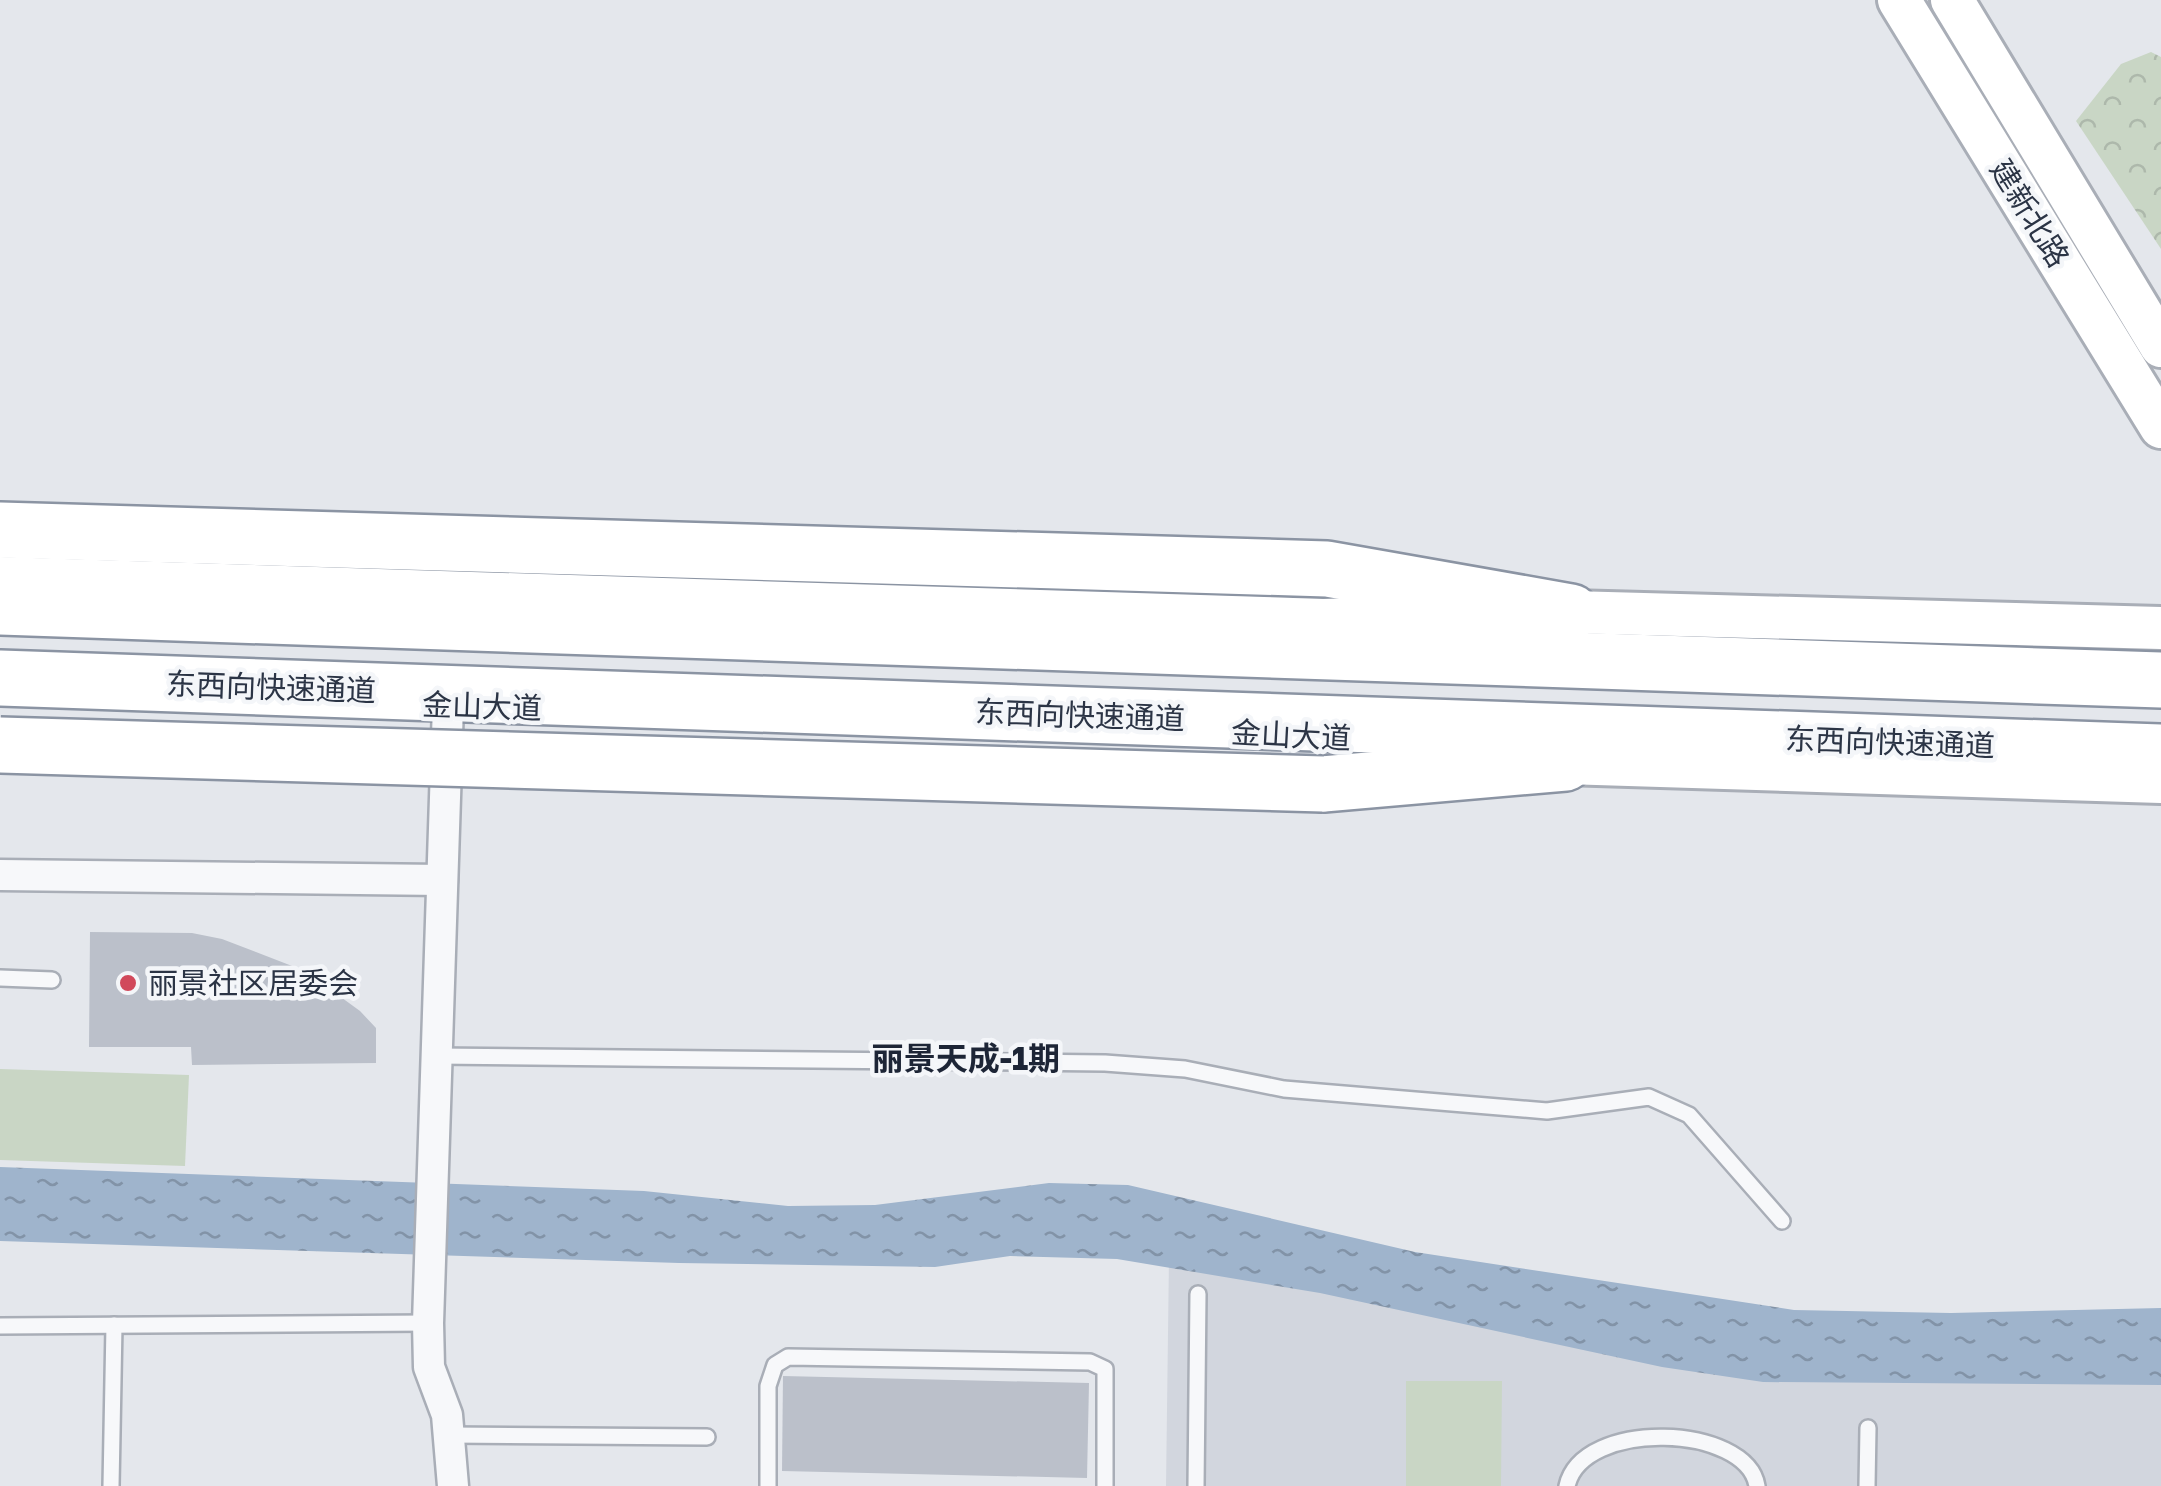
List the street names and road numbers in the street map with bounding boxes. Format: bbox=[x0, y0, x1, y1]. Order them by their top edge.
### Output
street label: 建新北路 bbox=[1983, 153, 2077, 273]
street label: 东西向快速通道 bbox=[165, 665, 377, 709]
street label: 金山大道 bbox=[421, 686, 543, 726]
street label: 东西向快速通道 bbox=[974, 693, 1186, 737]
street label: 金山大道 bbox=[1230, 714, 1352, 756]
street label: 东西向快速通道 bbox=[1784, 720, 1996, 764]

